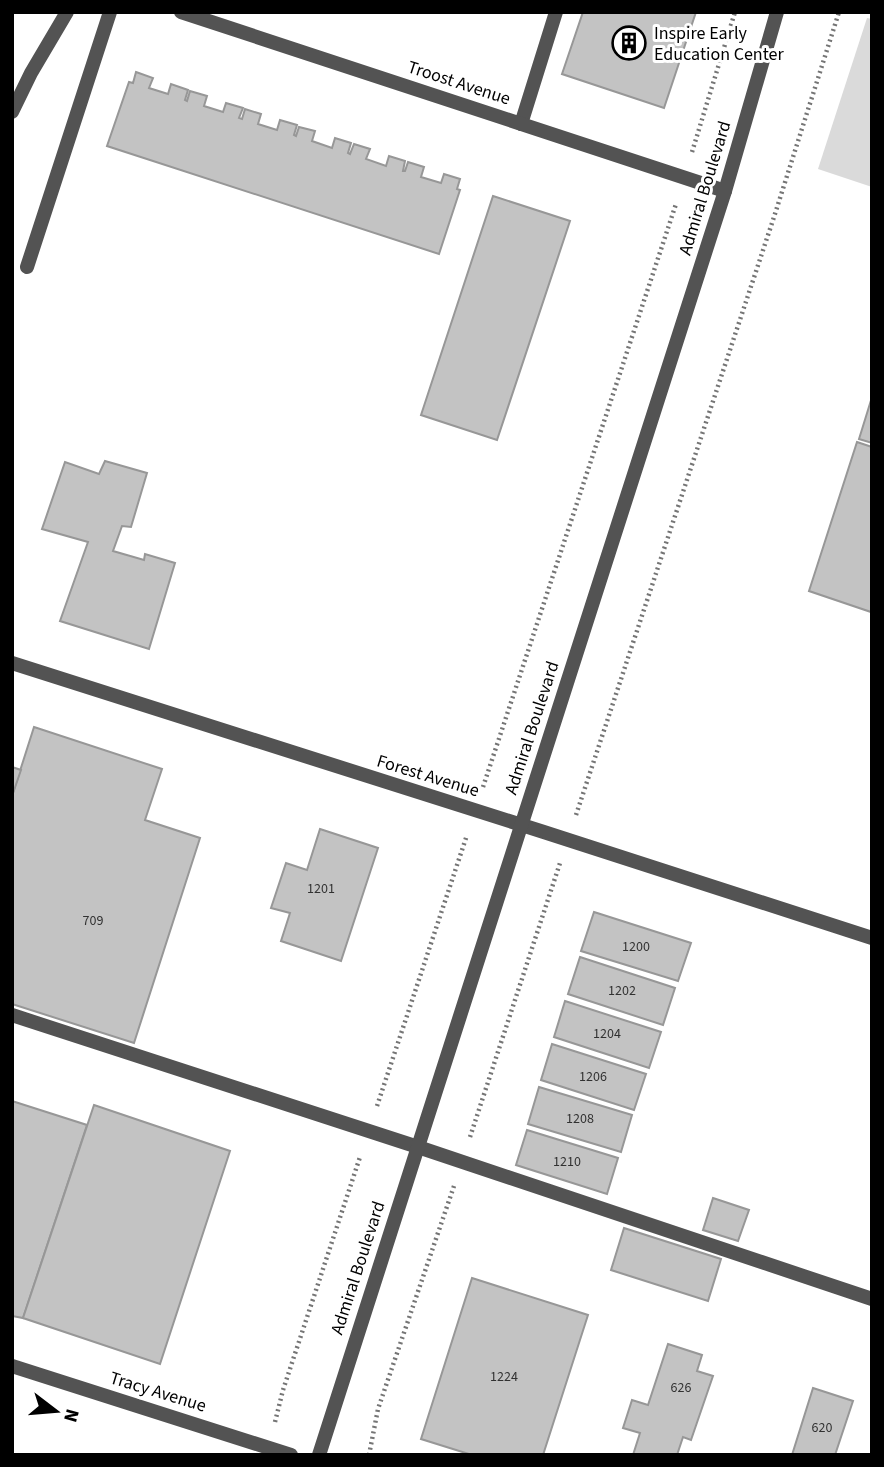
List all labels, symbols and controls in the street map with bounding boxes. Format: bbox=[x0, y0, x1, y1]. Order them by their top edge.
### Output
place label: Inspire Early Education Center bbox=[654, 21, 784, 67]
building icon: Inspire Early Education Center bbox=[610, 24, 648, 62]
street label: Troost Avenue bbox=[404, 55, 514, 111]
street label: Admiral Boulevard bbox=[673, 118, 737, 258]
street label: Admiral Boulevard bbox=[499, 658, 565, 798]
street label: Forest Avenue bbox=[374, 749, 482, 803]
house number: 1201 bbox=[307, 879, 335, 899]
house number: 709 bbox=[83, 911, 103, 931]
house number: 1200 bbox=[622, 937, 650, 957]
house number: 1202 bbox=[608, 981, 636, 1001]
house number: 1204 bbox=[593, 1024, 621, 1044]
house number: 1206 bbox=[579, 1067, 607, 1087]
house number: 1208 bbox=[566, 1109, 594, 1129]
house number: 1210 bbox=[553, 1152, 581, 1172]
street label: Admiral Boulevard bbox=[325, 1198, 391, 1338]
street label: Tracy Avenue bbox=[107, 1365, 209, 1419]
house number: 1224 bbox=[490, 1367, 518, 1387]
north arrow bbox=[21, 1376, 91, 1446]
house number: 626 bbox=[671, 1378, 691, 1398]
text: N bbox=[56, 1405, 86, 1425]
house number: 620 bbox=[812, 1418, 832, 1438]

